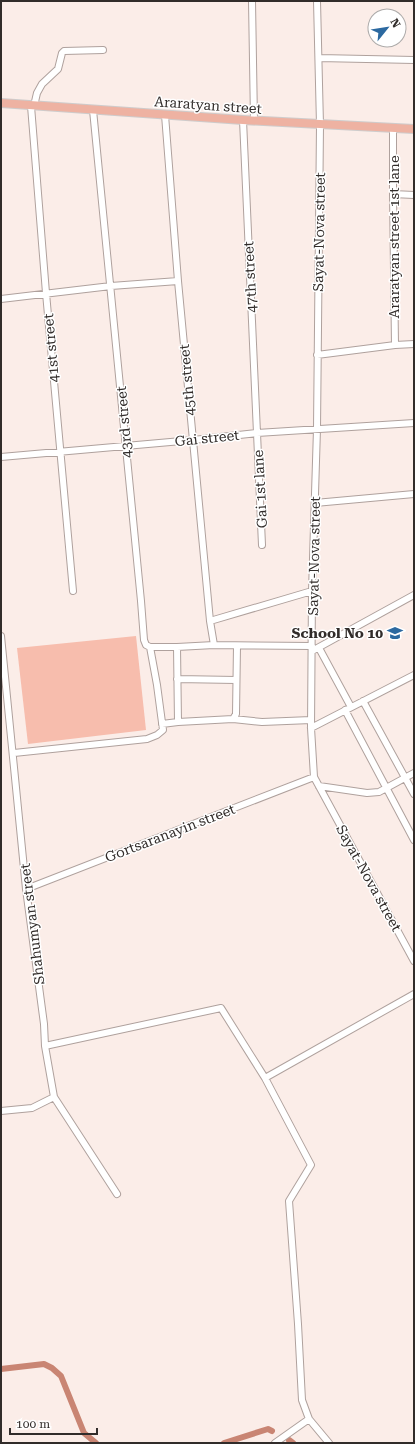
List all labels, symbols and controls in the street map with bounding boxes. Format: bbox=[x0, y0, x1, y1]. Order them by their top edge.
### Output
north arrow bbox=[367, 8, 407, 48]
text: N bbox=[387, 16, 403, 31]
street label: Araratyan street bbox=[154, 93, 262, 117]
street label: Araratyan street 1st lane bbox=[386, 155, 402, 319]
street label: Sayat-Nova street bbox=[310, 172, 328, 292]
street label: 47th street bbox=[240, 241, 260, 313]
street label: 41st street bbox=[40, 313, 62, 383]
street label: 45th street bbox=[176, 344, 198, 416]
street label: 43rd street bbox=[113, 385, 135, 459]
street label: Gai street bbox=[174, 427, 240, 449]
street label: Gai 1st lane bbox=[250, 449, 270, 529]
street label: Sayat-Nova street bbox=[305, 496, 323, 616]
school or university icon: School No 10 bbox=[386, 624, 404, 642]
place label: School No 10 bbox=[291, 625, 383, 641]
street label: Gortsaranayin street bbox=[103, 801, 237, 865]
street label: Sayat-Nova street bbox=[333, 822, 405, 934]
street label: Shahumyan street bbox=[17, 863, 47, 985]
scale bar bbox=[10, 1410, 97, 1436]
text: 100 m bbox=[16, 1417, 50, 1431]

